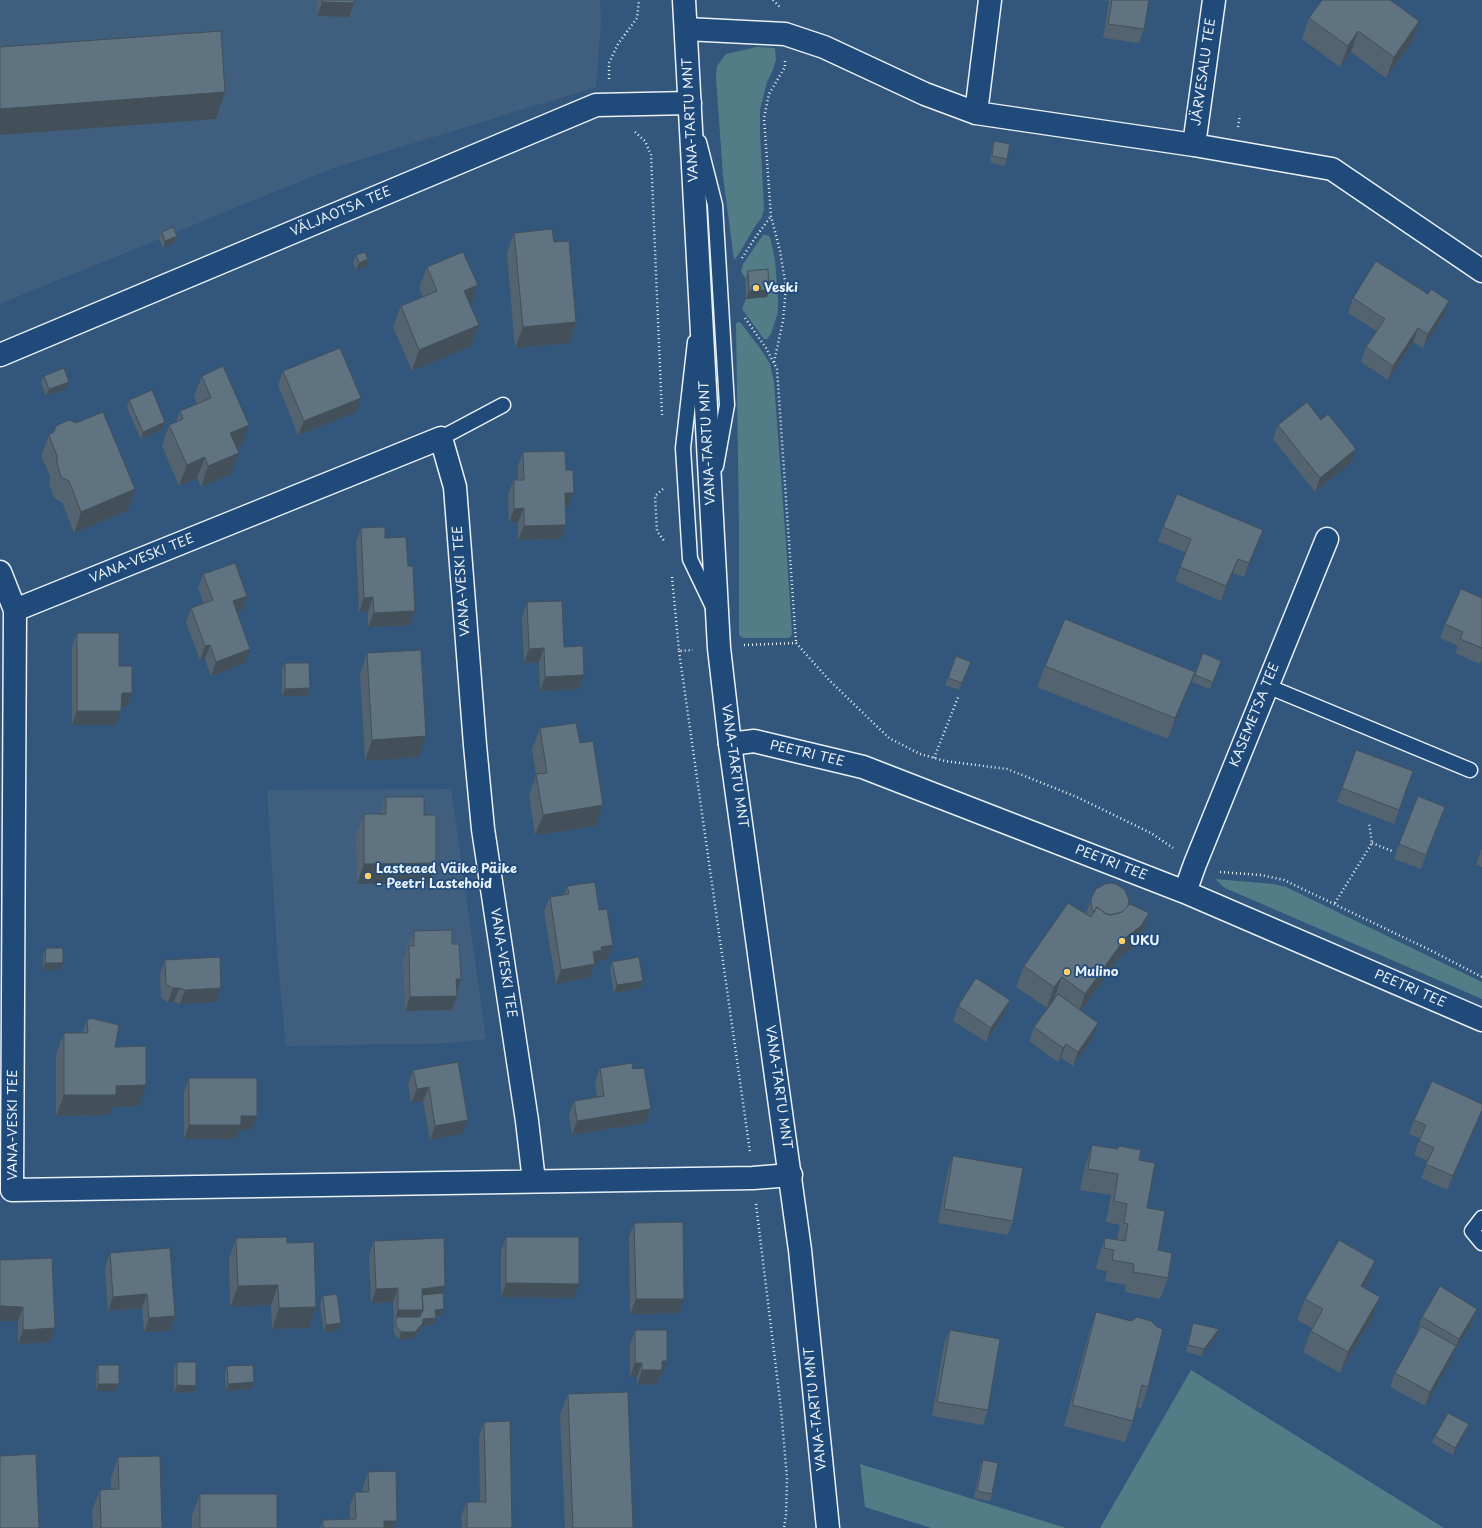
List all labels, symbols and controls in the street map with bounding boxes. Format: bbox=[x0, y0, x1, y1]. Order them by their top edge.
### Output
street label: JÄRVESALU TEE bbox=[1189, 17, 1219, 127]
street label: VANA-TARTU MNT bbox=[680, 57, 702, 183]
street label: VÄLJAOTSA TEE bbox=[288, 184, 394, 240]
place label: Veski bbox=[764, 280, 798, 296]
marker: Veski bbox=[751, 283, 761, 293]
street label: VANA-TARTU MNT bbox=[697, 380, 719, 506]
street label: VANA-VESKI TEE bbox=[450, 525, 474, 637]
street label: VANA-VESKI TEE bbox=[88, 531, 196, 587]
street label: KASEMETSA TEE bbox=[1227, 661, 1283, 769]
street label: VANA-TARTU MNT bbox=[718, 703, 750, 829]
street label: PEETRI TEE bbox=[768, 738, 846, 770]
street label: PEETRI TEE bbox=[1073, 842, 1149, 884]
place label: Lasteaed Väike Päike - Peetri Lastehoid bbox=[376, 861, 517, 892]
marker: Lasteaed Väike Päike - Peetri Lastehoid bbox=[363, 871, 373, 881]
street label: VANA-VESKI TEE bbox=[487, 907, 519, 1019]
place label: UKU bbox=[1130, 933, 1159, 949]
marker: UKU bbox=[1117, 936, 1127, 946]
place label: Mulino bbox=[1075, 964, 1119, 980]
marker: Mulino bbox=[1062, 967, 1072, 977]
street label: PEETRI TEE bbox=[1372, 967, 1448, 1011]
street label: VANA-TARTU MNT bbox=[762, 1024, 794, 1150]
street label: VANA-VESKI TEE bbox=[5, 1069, 21, 1181]
street label: VANA-TARTU MNT bbox=[802, 1346, 830, 1472]

